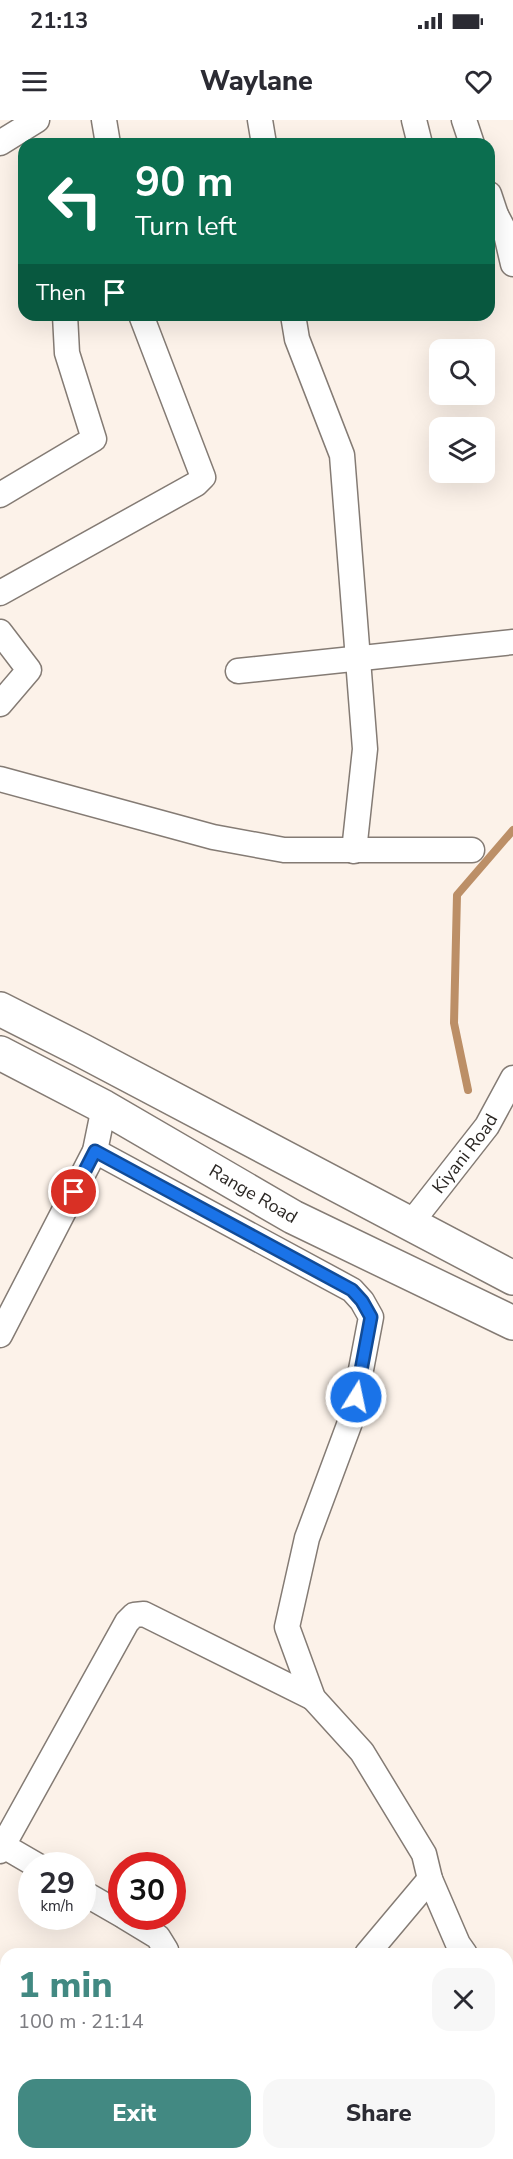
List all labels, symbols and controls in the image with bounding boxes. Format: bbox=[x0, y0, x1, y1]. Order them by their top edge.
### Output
text: 21:13 bbox=[30, 6, 88, 36]
text: Waylane bbox=[200, 63, 313, 100]
icon: menu bbox=[18, 65, 51, 98]
icon: heart bbox=[462, 65, 495, 98]
text: 90 m bbox=[135, 154, 234, 211]
icon: left bbox=[36, 162, 114, 240]
text: Turn left bbox=[135, 208, 236, 245]
icon: arrive bbox=[98, 276, 131, 309]
text: Then bbox=[36, 278, 86, 308]
map controls bbox=[429, 339, 495, 483]
button: search bbox=[429, 339, 495, 405]
button: layers bbox=[429, 417, 495, 483]
street label: Kiyani Road bbox=[427, 1109, 503, 1199]
street label: Range Road bbox=[205, 1159, 302, 1229]
pin bbox=[48, 1166, 99, 1217]
icon: arrive bbox=[57, 1175, 90, 1208]
position arrow bbox=[324, 1365, 388, 1429]
speed limit sign: 30 bbox=[108, 1852, 186, 1930]
text: 29 bbox=[39, 1863, 75, 1904]
text: km/h bbox=[40, 1896, 74, 1916]
text: 1 min bbox=[18, 1961, 113, 2010]
button: close bbox=[432, 1968, 495, 2031]
text: 100 m · 21:14 bbox=[18, 2008, 144, 2035]
button: Exit bbox=[18, 2079, 251, 2148]
button: Share bbox=[263, 2079, 495, 2148]

